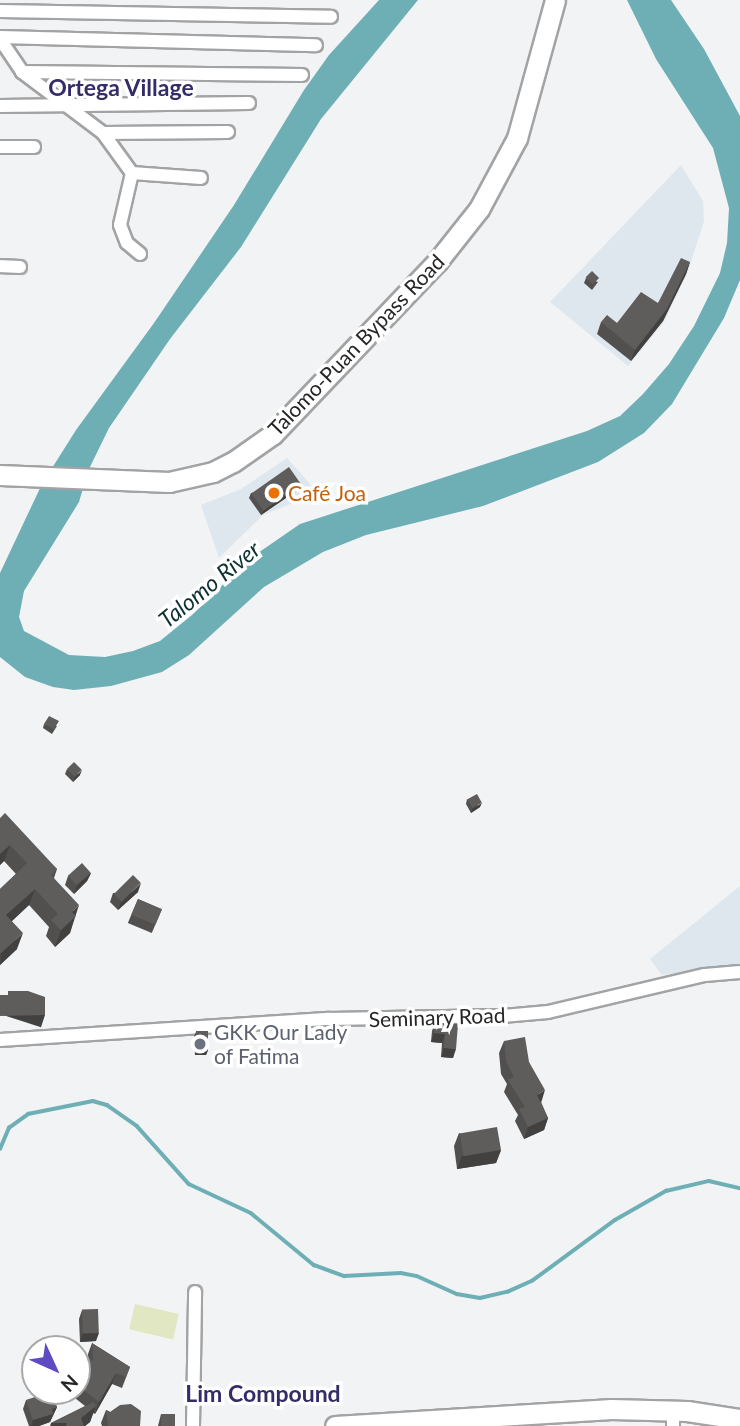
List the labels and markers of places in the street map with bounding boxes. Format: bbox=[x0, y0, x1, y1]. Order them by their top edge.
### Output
place label: Café Joa bbox=[288, 480, 367, 506]
marker: Café Joa bbox=[266, 485, 282, 501]
place label: GKK Our Lady of Fatima bbox=[214, 1019, 348, 1069]
marker: GKK Our Lady of Fatima bbox=[192, 1036, 208, 1052]

